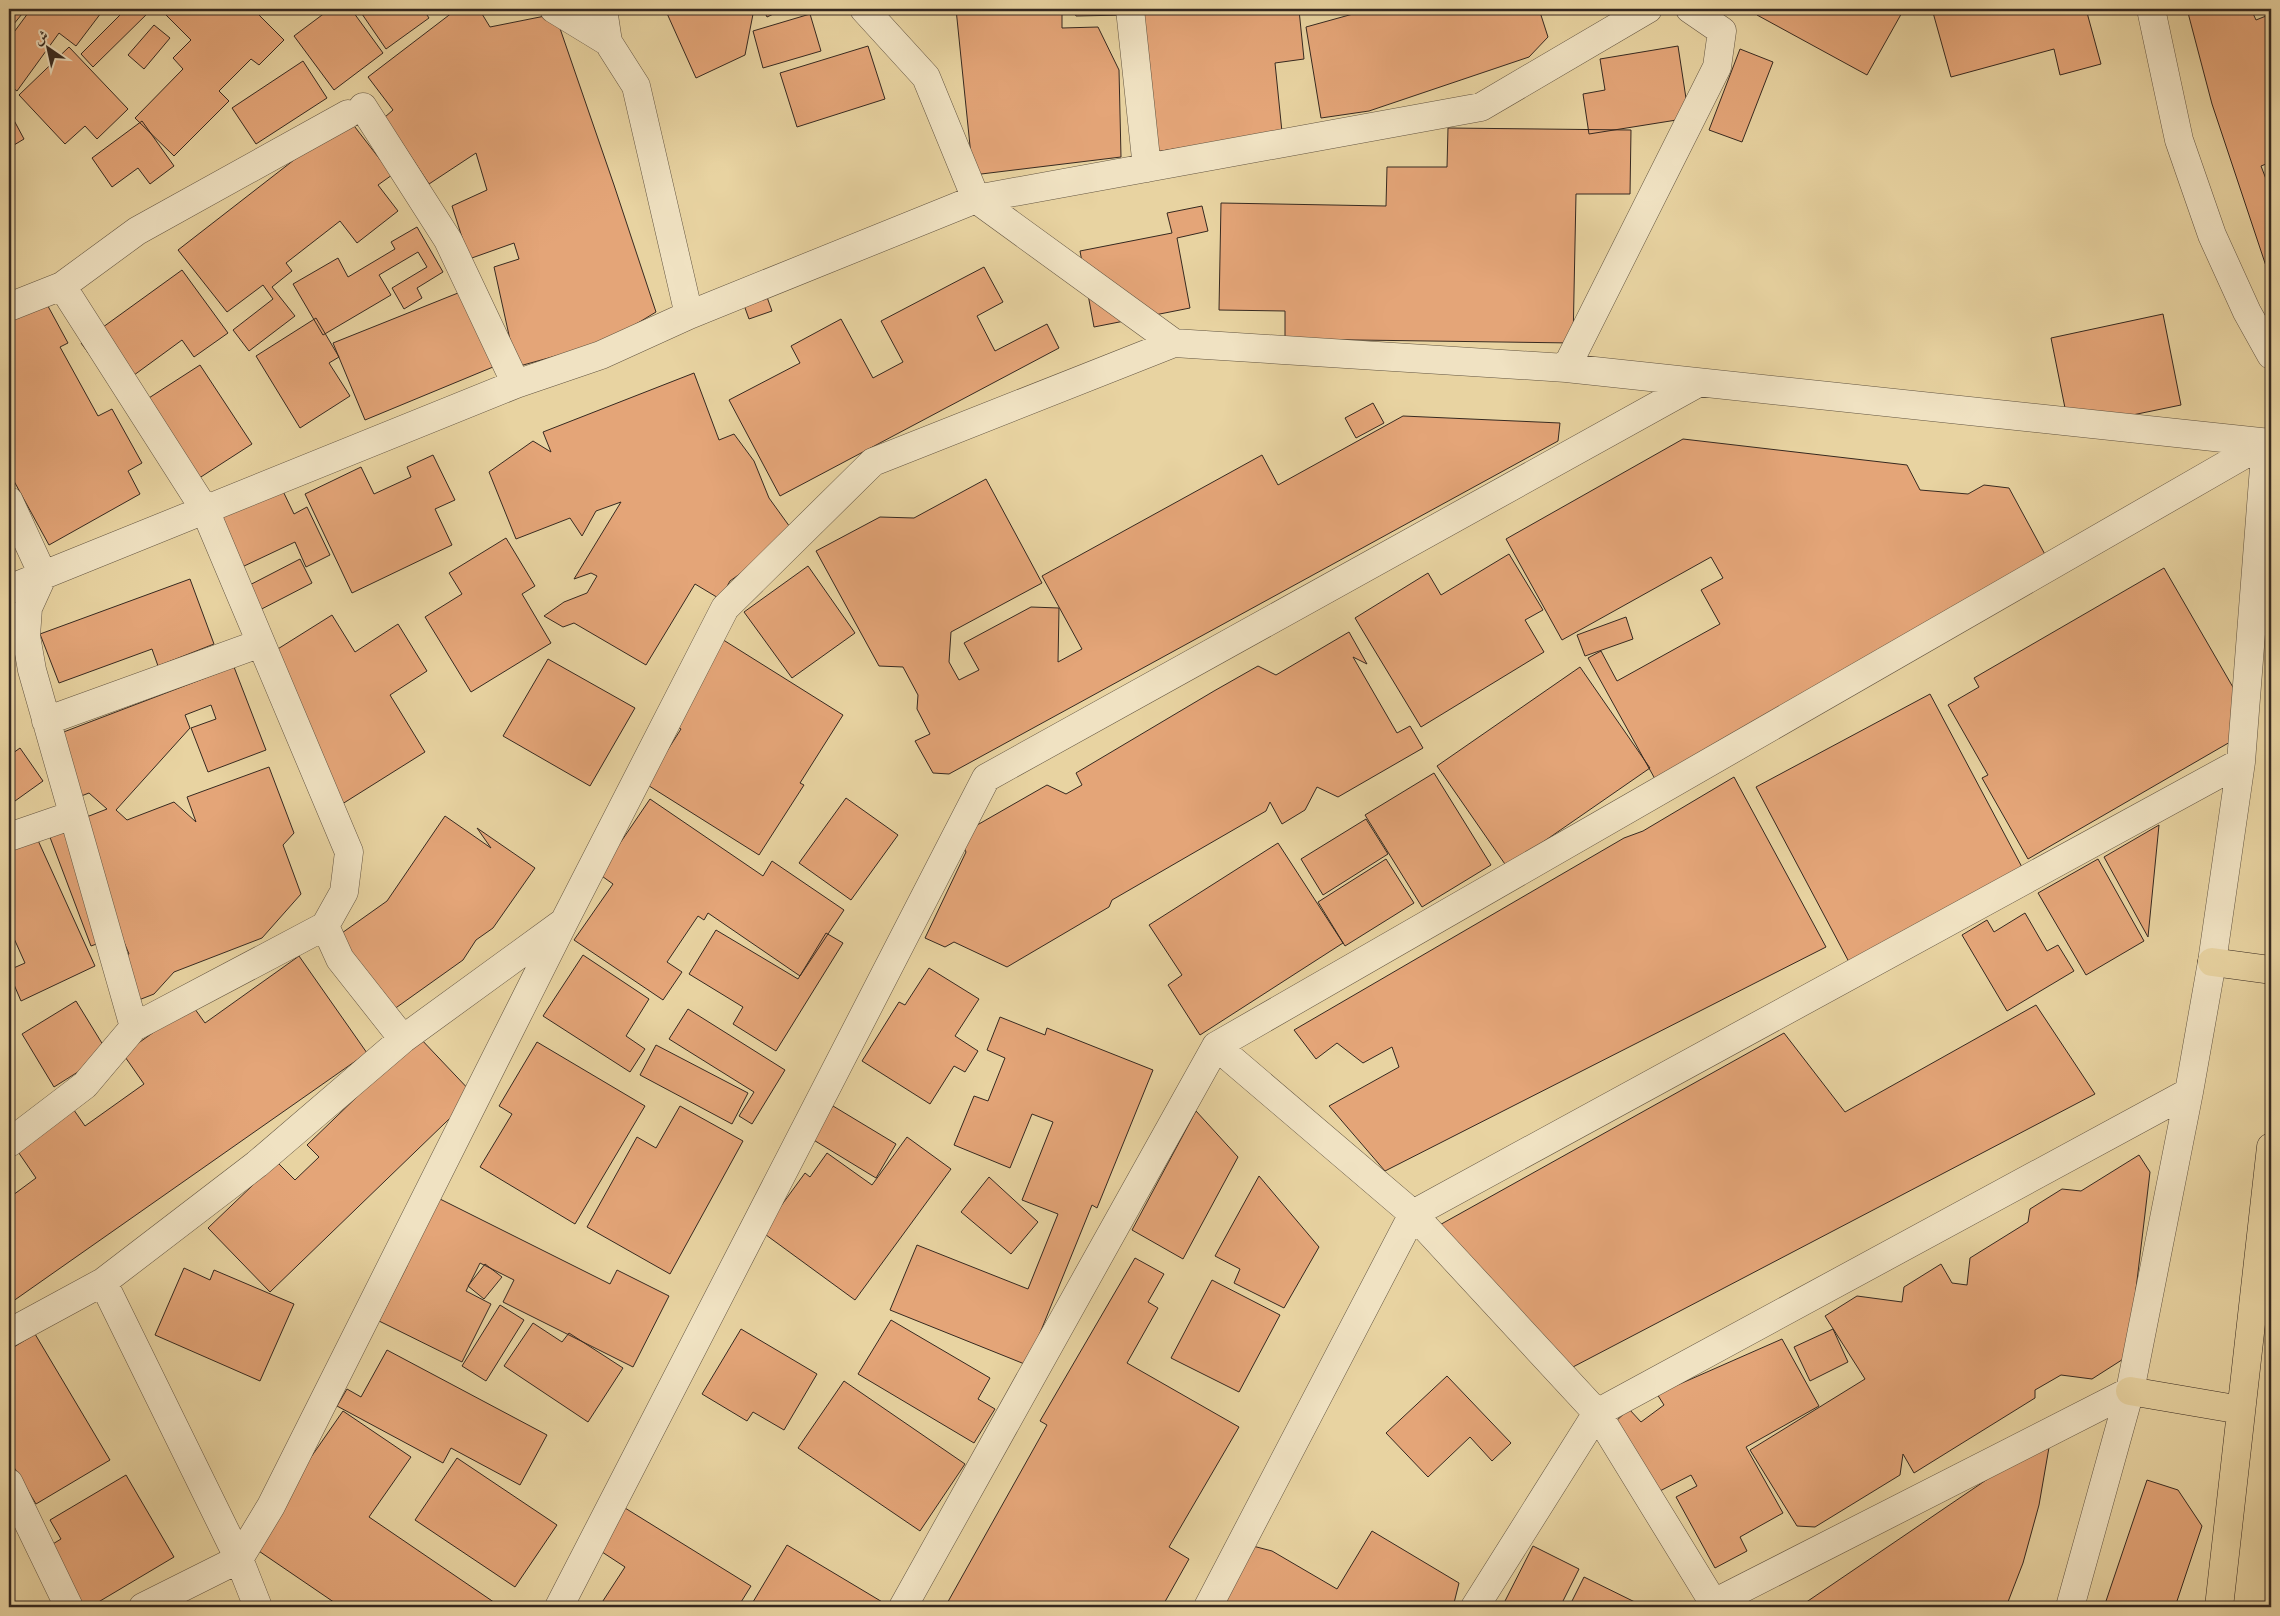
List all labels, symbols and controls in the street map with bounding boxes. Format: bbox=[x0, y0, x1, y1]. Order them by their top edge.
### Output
north arrow bbox=[22, 22, 72, 72]
text: ش bbox=[30, 26, 52, 49]

